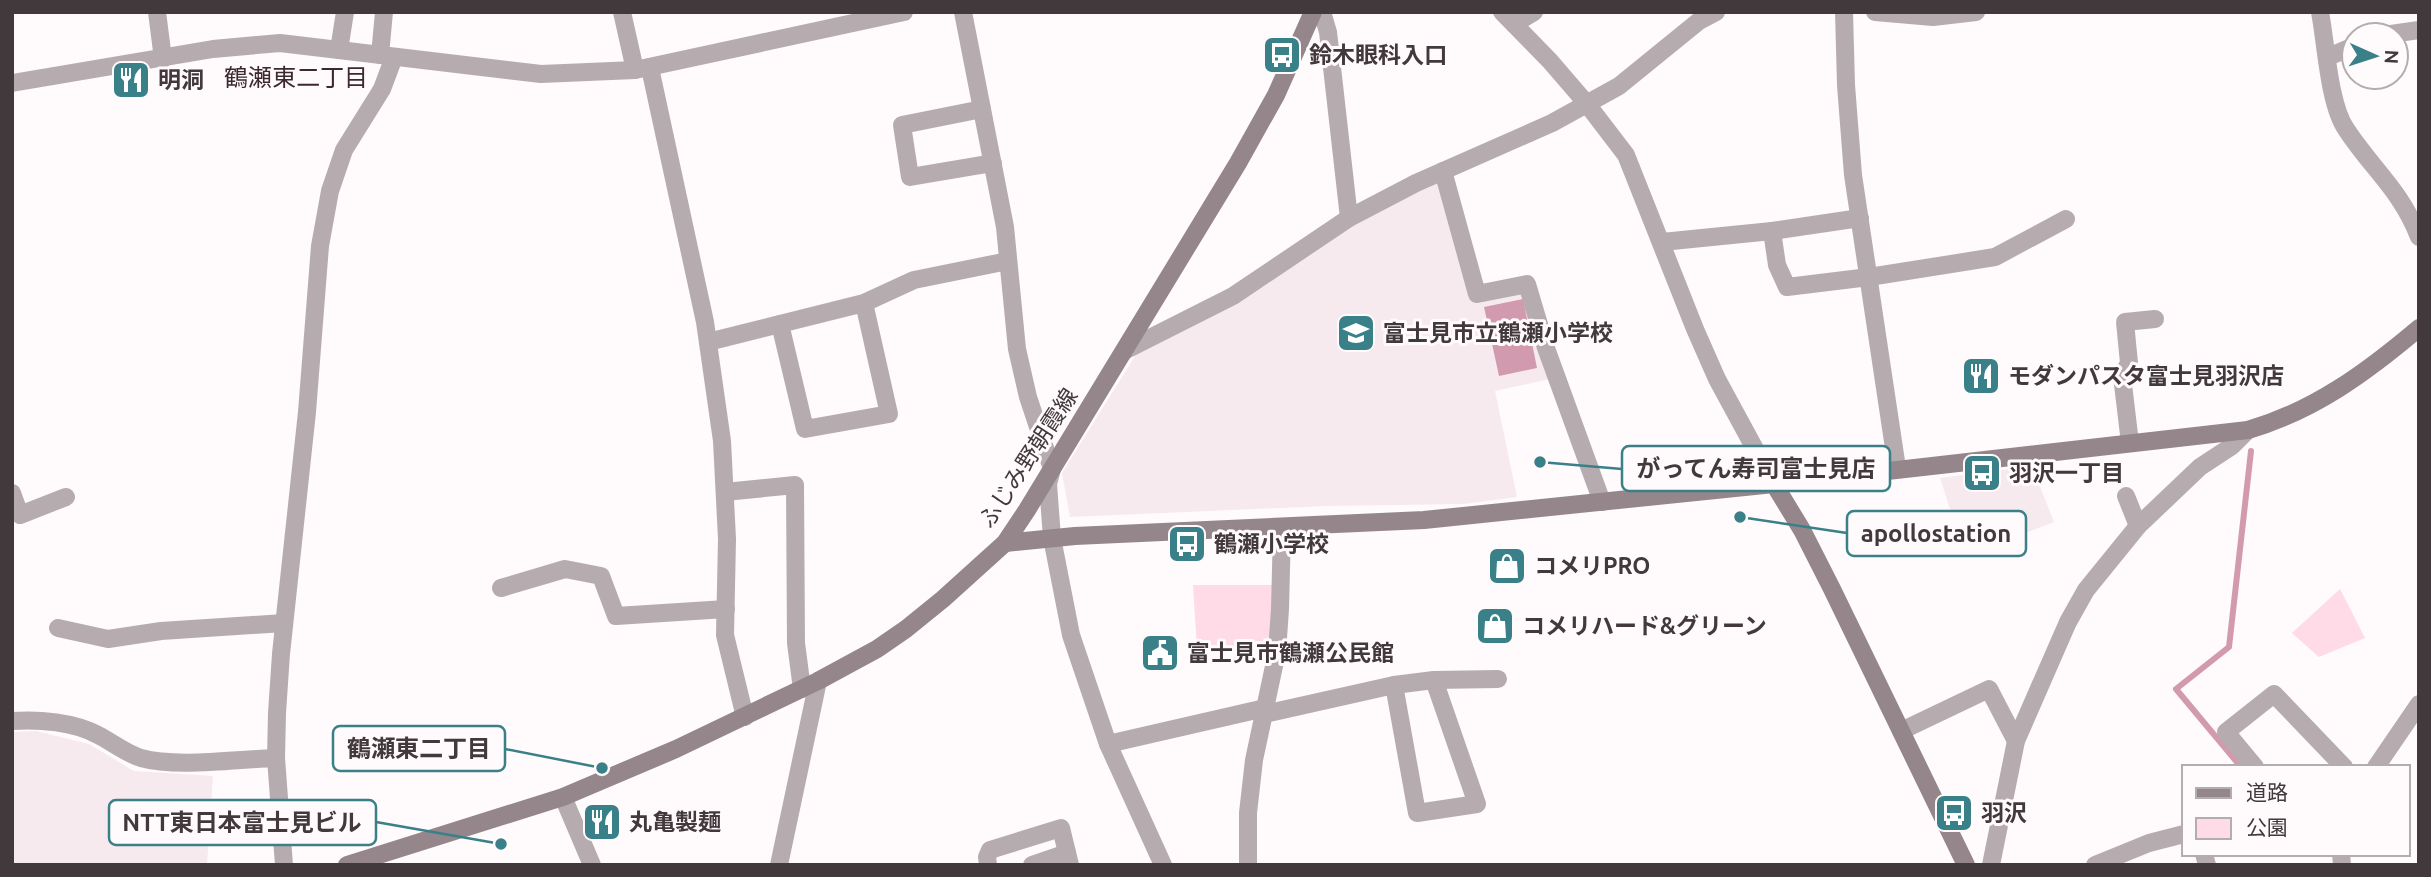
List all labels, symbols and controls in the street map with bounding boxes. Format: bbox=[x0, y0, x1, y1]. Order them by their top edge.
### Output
north arrow bbox=[2340, 21, 2410, 91]
bus stop icon: 鈴木眼科入口 bbox=[1261, 34, 1303, 76]
place label: 鈴木眼科入口 bbox=[1309, 42, 1447, 67]
text: N bbox=[2381, 49, 2403, 65]
restaurant icon: 明洞 bbox=[110, 59, 152, 101]
district label: 鶴瀬東二丁目 bbox=[224, 64, 368, 91]
place label: 明洞 bbox=[158, 67, 204, 92]
school or university icon: 富士見市立鶴瀬小学校 bbox=[1335, 312, 1377, 354]
place label: 富士見市立鶴瀬小学校 bbox=[1383, 320, 1613, 345]
restaurant icon: モダンパスタ富士見羽沢店 bbox=[1960, 355, 2002, 397]
place label: モダンパスタ富士見羽沢店 bbox=[2008, 363, 2284, 388]
street label: ふじみ野朝霞線 bbox=[973, 383, 1082, 532]
callout: がってん寿司富士見店 bbox=[1622, 446, 1890, 491]
bus stop icon: 羽沢一丁目 bbox=[1961, 452, 2003, 494]
text: がってん寿司富士見店 bbox=[1637, 455, 1875, 482]
place label: 羽沢一丁目 bbox=[2009, 460, 2124, 485]
callout: apollostation bbox=[1847, 511, 2026, 556]
text: apollostation bbox=[1861, 520, 2011, 547]
bus stop icon: 鶴瀬小学校 bbox=[1166, 523, 1208, 565]
place label: 鶴瀬小学校 bbox=[1214, 531, 1329, 556]
shop icon: コメリPRO bbox=[1486, 545, 1528, 587]
place label: コメリPRO bbox=[1534, 553, 1650, 578]
shop icon: コメリハード&グリーン bbox=[1474, 605, 1516, 647]
place label: コメリハード&グリーン bbox=[1522, 613, 1767, 638]
public building icon: 富士見市鶴瀬公民館 bbox=[1139, 632, 1181, 674]
place label: 富士見市鶴瀬公民館 bbox=[1187, 640, 1394, 665]
callout: 鶴瀬東二丁目 bbox=[333, 726, 505, 771]
text: 鶴瀬東二丁目 bbox=[347, 735, 491, 762]
legend bbox=[2182, 765, 2410, 856]
text: 道路 bbox=[2246, 780, 2288, 804]
bus stop icon: 羽沢 bbox=[1933, 792, 1975, 834]
callout: NTT東日本富士見ビル bbox=[109, 800, 376, 845]
place label: 羽沢 bbox=[1981, 800, 2027, 825]
restaurant icon: 丸亀製麺 bbox=[581, 801, 623, 843]
text: NTT東日本富士見ビル bbox=[122, 809, 362, 836]
place label: 丸亀製麺 bbox=[629, 809, 721, 834]
text: 公園 bbox=[2246, 815, 2288, 839]

